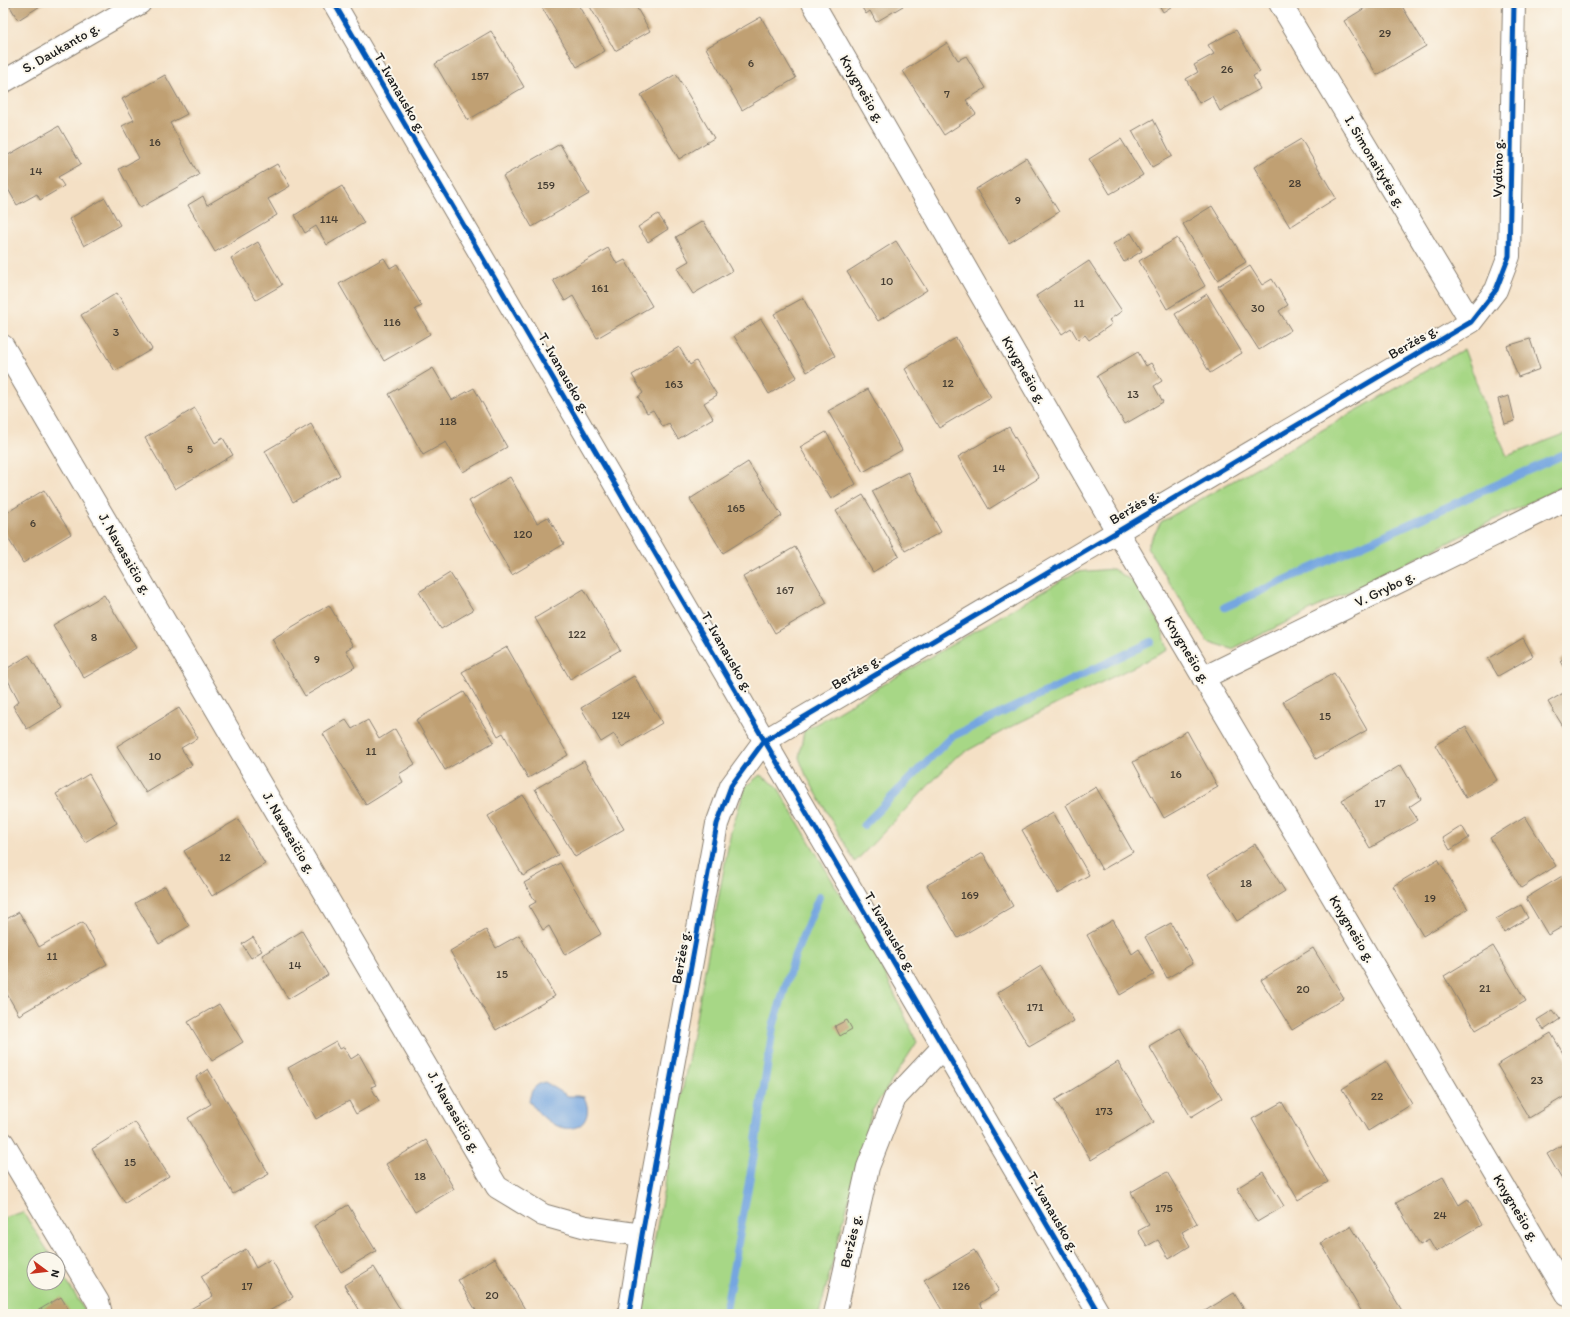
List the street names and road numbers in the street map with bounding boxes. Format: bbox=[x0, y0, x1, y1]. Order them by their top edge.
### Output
street label: S. Daukanto g. bbox=[19, 19, 103, 77]
street label: T. Ivanausko g. bbox=[370, 50, 430, 136]
street label: Knygnešio g. bbox=[836, 52, 888, 126]
street label: I. Simonaitytės g. bbox=[1341, 113, 1409, 211]
street label: Vydūno g. bbox=[1489, 138, 1507, 198]
street label: Beržės g. bbox=[1385, 321, 1441, 363]
street label: T. Ivanausko g. bbox=[534, 330, 594, 416]
street label: Knygnešio g. bbox=[998, 333, 1050, 407]
street label: Beržės g. bbox=[1106, 486, 1162, 528]
street label: J. Navasaičio g. bbox=[95, 510, 155, 598]
street label: V. Grybo g. bbox=[1352, 567, 1418, 611]
street label: T. Ivanausko g. bbox=[697, 609, 757, 695]
street label: Knygnešio g. bbox=[1160, 613, 1214, 687]
street label: Beržės g. bbox=[828, 651, 884, 693]
street label: J. Navasaičio g. bbox=[259, 789, 319, 877]
street label: T. Ivanausko g. bbox=[860, 889, 920, 975]
street label: Knygnešio g. bbox=[1325, 892, 1379, 966]
street label: Beržės g. bbox=[668, 929, 694, 985]
street label: J. Navasaičio g. bbox=[424, 1068, 484, 1156]
street label: T. Ivanausko g. bbox=[1023, 1169, 1083, 1255]
street label: Knygnešio g. bbox=[1489, 1171, 1543, 1245]
street label: Beržės g. bbox=[837, 1213, 865, 1269]

